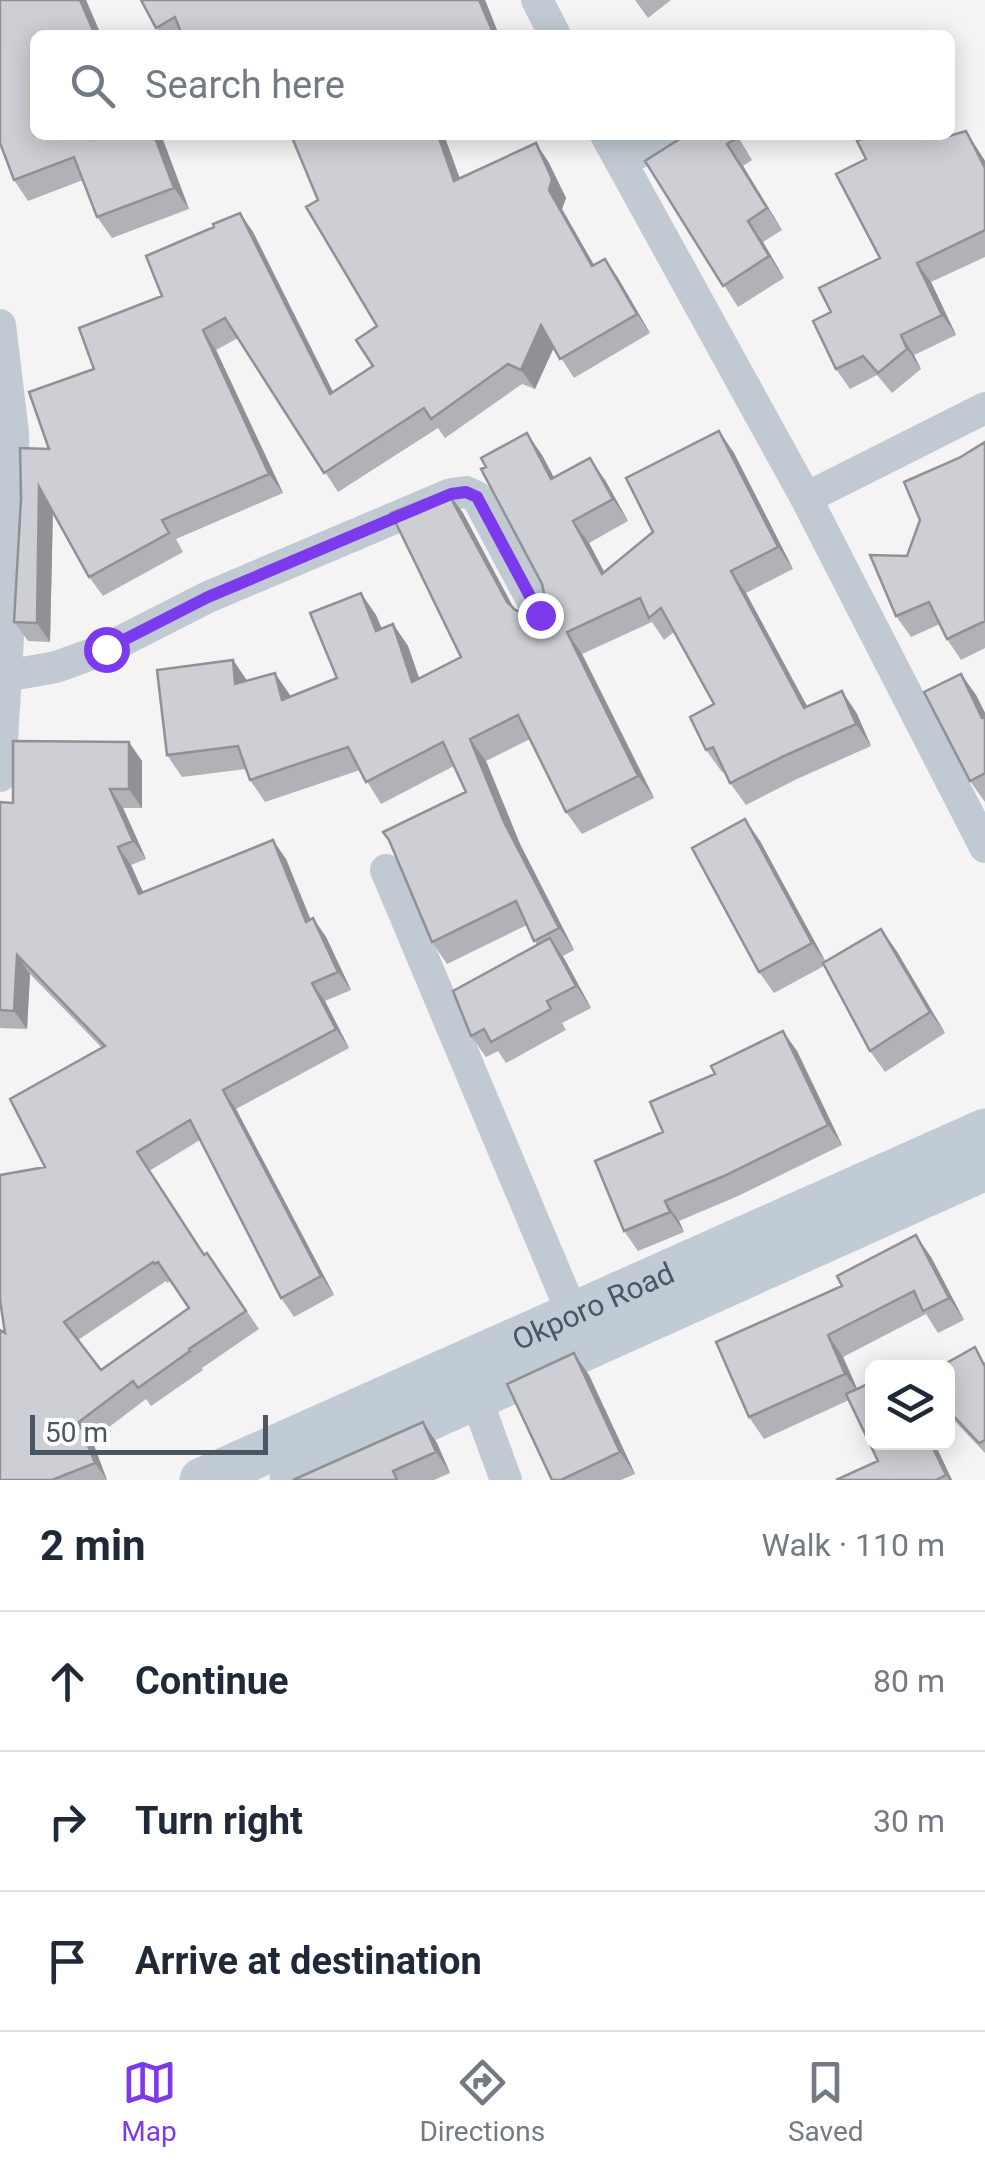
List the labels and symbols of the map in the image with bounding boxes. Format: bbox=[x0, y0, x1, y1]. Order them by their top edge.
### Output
route end bbox=[518, 593, 564, 639]
route start bbox=[84, 627, 130, 673]
street label: Okporo Road bbox=[507, 1255, 679, 1357]
scale bar bbox=[30, 1410, 268, 1454]

